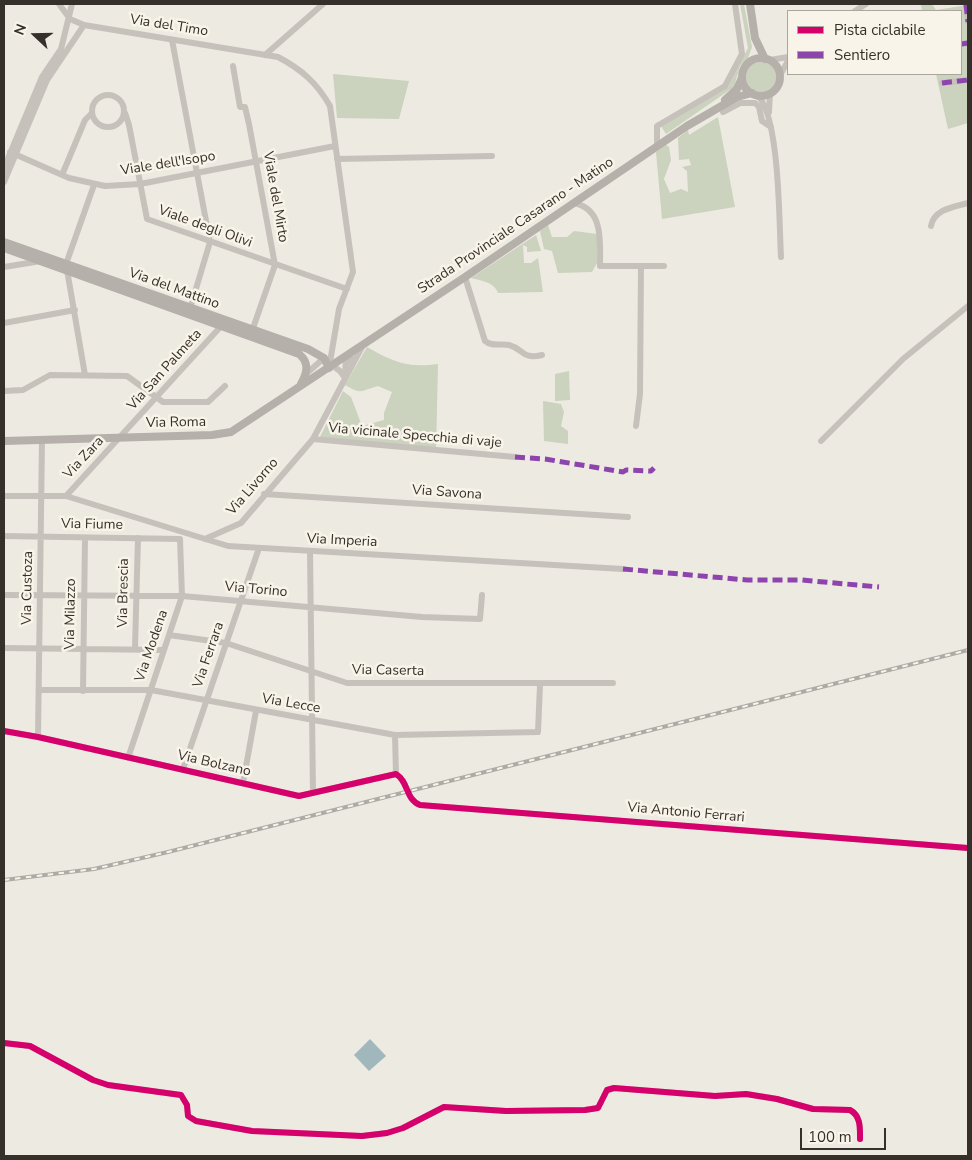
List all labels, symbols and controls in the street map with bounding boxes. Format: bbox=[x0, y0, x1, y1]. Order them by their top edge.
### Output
north arrow bbox=[10, 10, 60, 60]
legend bbox=[787, 10, 962, 75]
street label: Via del Timo bbox=[129, 12, 209, 40]
text: Pista ciclabile bbox=[834, 20, 926, 40]
text: N bbox=[10, 21, 31, 38]
text: Sentiero bbox=[834, 45, 890, 65]
street label: Viale dell'Isopo bbox=[119, 148, 217, 180]
street label: Viale del Mirto bbox=[259, 150, 291, 244]
street label: Strada Provinciale Casarano - Matino bbox=[415, 154, 617, 298]
street label: Viale degli Olivi bbox=[156, 202, 254, 252]
street label: Via del Mattino bbox=[126, 265, 222, 313]
street label: Via San Palmeta bbox=[124, 326, 206, 414]
street label: Via Roma bbox=[146, 414, 206, 432]
street label: Via vicinale Specchia di vaje bbox=[328, 420, 502, 452]
street label: Via Zara bbox=[60, 433, 108, 483]
street label: Via Livorno bbox=[224, 455, 282, 519]
street label: Via Savona bbox=[411, 482, 483, 504]
street label: Via Fiume bbox=[61, 516, 123, 534]
street label: Via Imperia bbox=[306, 531, 378, 551]
street label: Via Custoza bbox=[19, 551, 37, 625]
street label: Via Brescia bbox=[115, 558, 133, 628]
street label: Via Milazzo bbox=[62, 578, 80, 650]
street label: Via Torino bbox=[224, 579, 288, 601]
street label: Via Modena bbox=[132, 608, 172, 684]
street label: Via Ferrara bbox=[190, 620, 228, 690]
street label: Via Caserta bbox=[352, 662, 424, 680]
street label: Via Lecce bbox=[260, 691, 322, 717]
street label: Via Bolzano bbox=[176, 747, 252, 781]
street label: Via Antonio Ferrari bbox=[627, 800, 745, 826]
scale bar bbox=[802, 1118, 888, 1150]
text: 100 m bbox=[808, 1127, 852, 1147]

